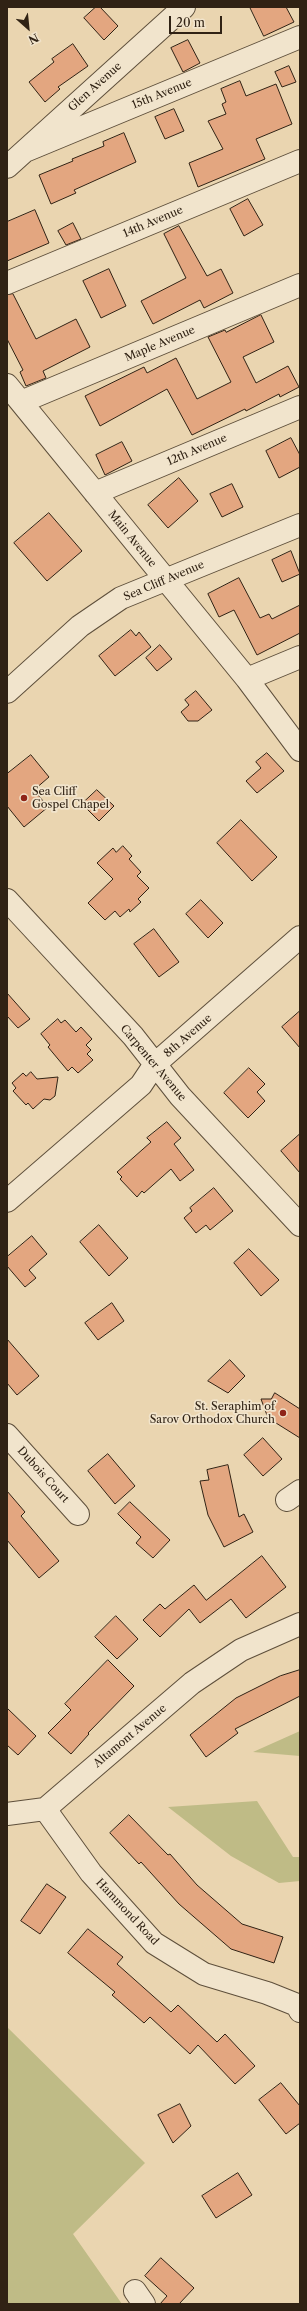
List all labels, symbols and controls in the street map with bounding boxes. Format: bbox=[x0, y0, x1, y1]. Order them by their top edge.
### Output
north arrow bbox=[8, 8, 48, 48]
scale bar bbox=[171, 8, 224, 34]
text: 20 m bbox=[176, 15, 205, 30]
text: N bbox=[26, 30, 41, 47]
street label: Glen Avenue bbox=[66, 60, 124, 114]
street label: 15th Avenue bbox=[130, 76, 194, 112]
street label: 14th Avenue bbox=[121, 203, 185, 241]
street label: Maple Avenue bbox=[123, 323, 197, 365]
street label: 12th Avenue bbox=[165, 431, 229, 469]
street label: Main Avenue bbox=[105, 508, 159, 570]
street label: Sea Cliff Avenue bbox=[122, 558, 206, 604]
place label: Sea Cliff Gospel Chapel bbox=[32, 785, 109, 811]
marker: Sea Cliff Gospel Chapel bbox=[19, 793, 29, 803]
street label: 8th Avenue bbox=[161, 1012, 215, 1060]
street label: Carpenter Avenue bbox=[117, 1022, 189, 1104]
place label: St. Seraphim of Sarov Orthodox Church bbox=[150, 1400, 275, 1426]
marker: St. Seraphim of Sarov Orthodox Church bbox=[278, 1408, 288, 1418]
street label: Dubois Court bbox=[14, 1444, 72, 1506]
street label: Altamont Avenue bbox=[91, 1702, 169, 1770]
street label: Hammond Road bbox=[93, 1876, 161, 1948]

